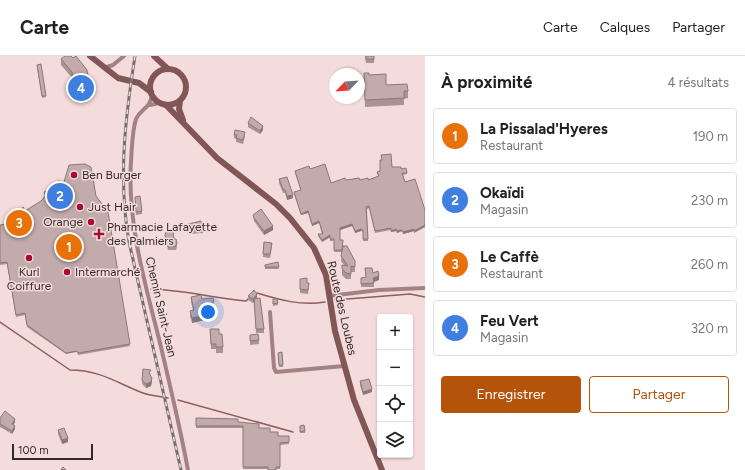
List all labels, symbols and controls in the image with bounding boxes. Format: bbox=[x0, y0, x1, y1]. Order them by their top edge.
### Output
text: Carte bbox=[20, 16, 69, 39]
text: Carte bbox=[543, 19, 578, 36]
text: Calques bbox=[600, 19, 650, 36]
text: Partager bbox=[672, 19, 725, 36]
north arrow bbox=[329, 68, 365, 104]
text: À proximité bbox=[441, 72, 532, 92]
pin: 4 bbox=[68, 73, 94, 103]
text: 4 résultats bbox=[668, 75, 729, 90]
text: La Pissalad'Hyeres bbox=[480, 120, 608, 138]
text: 1 bbox=[452, 129, 458, 144]
text: 190 m bbox=[693, 129, 728, 144]
text: Restaurant bbox=[480, 138, 543, 153]
place label: Ben Burger bbox=[82, 168, 141, 182]
marker: Ben Burger bbox=[69, 170, 79, 180]
pin: 2 bbox=[47, 181, 73, 211]
text: Okaïdi bbox=[480, 184, 524, 202]
text: 2 bbox=[451, 193, 459, 208]
text: 230 m bbox=[691, 193, 728, 208]
place label: Just Hair bbox=[88, 200, 136, 214]
marker: Just Hair bbox=[75, 202, 85, 212]
text: Magasin bbox=[480, 202, 528, 217]
pin: 3 bbox=[6, 208, 32, 238]
place label: Orange bbox=[43, 215, 83, 229]
marker: Orange bbox=[86, 217, 96, 227]
place label: Pharmacie Lafayette des Palmiers bbox=[107, 220, 217, 248]
marker: Pharmacie Lafayette des Palmiers bbox=[94, 229, 104, 239]
pin: 1 bbox=[56, 232, 82, 262]
text: Le Caffè bbox=[480, 248, 539, 266]
marker: Kurl Coiffure bbox=[24, 253, 34, 263]
street label: Chemin Saint-Jean bbox=[143, 255, 179, 359]
text: 3 bbox=[451, 257, 459, 272]
text: 260 m bbox=[691, 257, 728, 272]
street label: Route des Loubes bbox=[324, 259, 360, 357]
place label: Kurl Coiffure bbox=[7, 265, 52, 293]
place label: Intermarché bbox=[75, 265, 141, 279]
text: Restaurant bbox=[480, 266, 543, 281]
marker: Intermarché bbox=[62, 267, 72, 277]
your location bbox=[198, 302, 218, 322]
text: Feu Vert bbox=[480, 312, 539, 330]
map controls bbox=[377, 314, 413, 458]
button: + bbox=[377, 314, 413, 350]
text: 4 bbox=[451, 321, 459, 336]
text: 320 m bbox=[691, 321, 728, 336]
text: Magasin bbox=[480, 330, 528, 345]
button: − bbox=[377, 350, 413, 386]
button: Enregistrer bbox=[441, 376, 581, 413]
button: Partager bbox=[589, 376, 729, 413]
button: locate bbox=[377, 386, 413, 422]
button: layers bbox=[377, 422, 413, 458]
scale bar bbox=[12, 442, 93, 461]
text: 100 m bbox=[18, 444, 49, 457]

